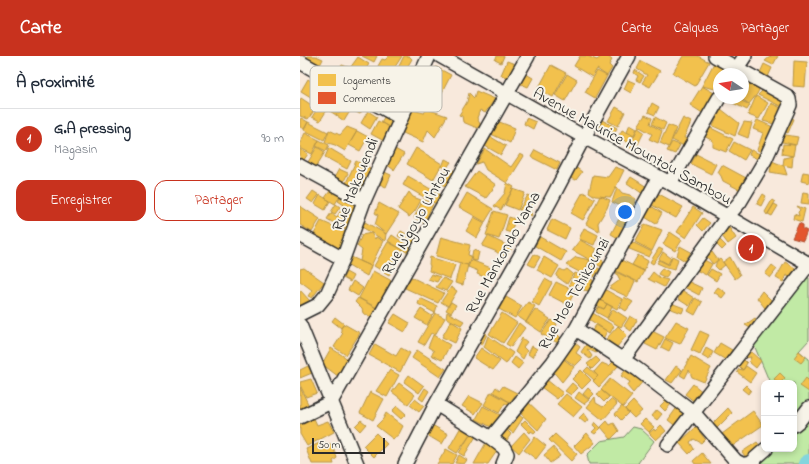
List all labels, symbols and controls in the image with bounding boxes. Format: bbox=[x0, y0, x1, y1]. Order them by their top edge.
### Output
text: Carte bbox=[20, 15, 61, 42]
text: Carte bbox=[621, 18, 652, 39]
text: Calques bbox=[674, 18, 719, 39]
text: Partager bbox=[741, 18, 789, 39]
legend bbox=[310, 66, 442, 112]
north arrow bbox=[713, 68, 749, 104]
text: À proximité bbox=[16, 70, 94, 95]
text: Logements bbox=[343, 73, 391, 90]
street label: Avenue Maurice Mountou Sambou bbox=[528, 82, 736, 212]
text: Commerces bbox=[343, 91, 396, 107]
text: G.A pressing bbox=[54, 118, 131, 140]
text: 1 bbox=[27, 129, 31, 148]
text: 90 m bbox=[261, 129, 284, 148]
street label: Rue Makouendi bbox=[326, 134, 386, 235]
text: Magasin bbox=[54, 140, 97, 159]
street label: Rue N'goyo U'ntou bbox=[376, 162, 457, 280]
button: Enregistrer bbox=[16, 180, 146, 221]
button: Partager bbox=[154, 180, 284, 221]
street label: Rue Mankondo Yama bbox=[460, 187, 547, 319]
your location bbox=[615, 202, 635, 222]
street label: Rue Moe Tchikounzi bbox=[533, 233, 617, 355]
pin: 1 bbox=[738, 233, 764, 263]
map controls bbox=[761, 380, 797, 452]
button: + bbox=[761, 380, 797, 416]
button: − bbox=[761, 416, 797, 452]
scale bar bbox=[312, 436, 385, 455]
text: 50 m bbox=[318, 437, 340, 453]

